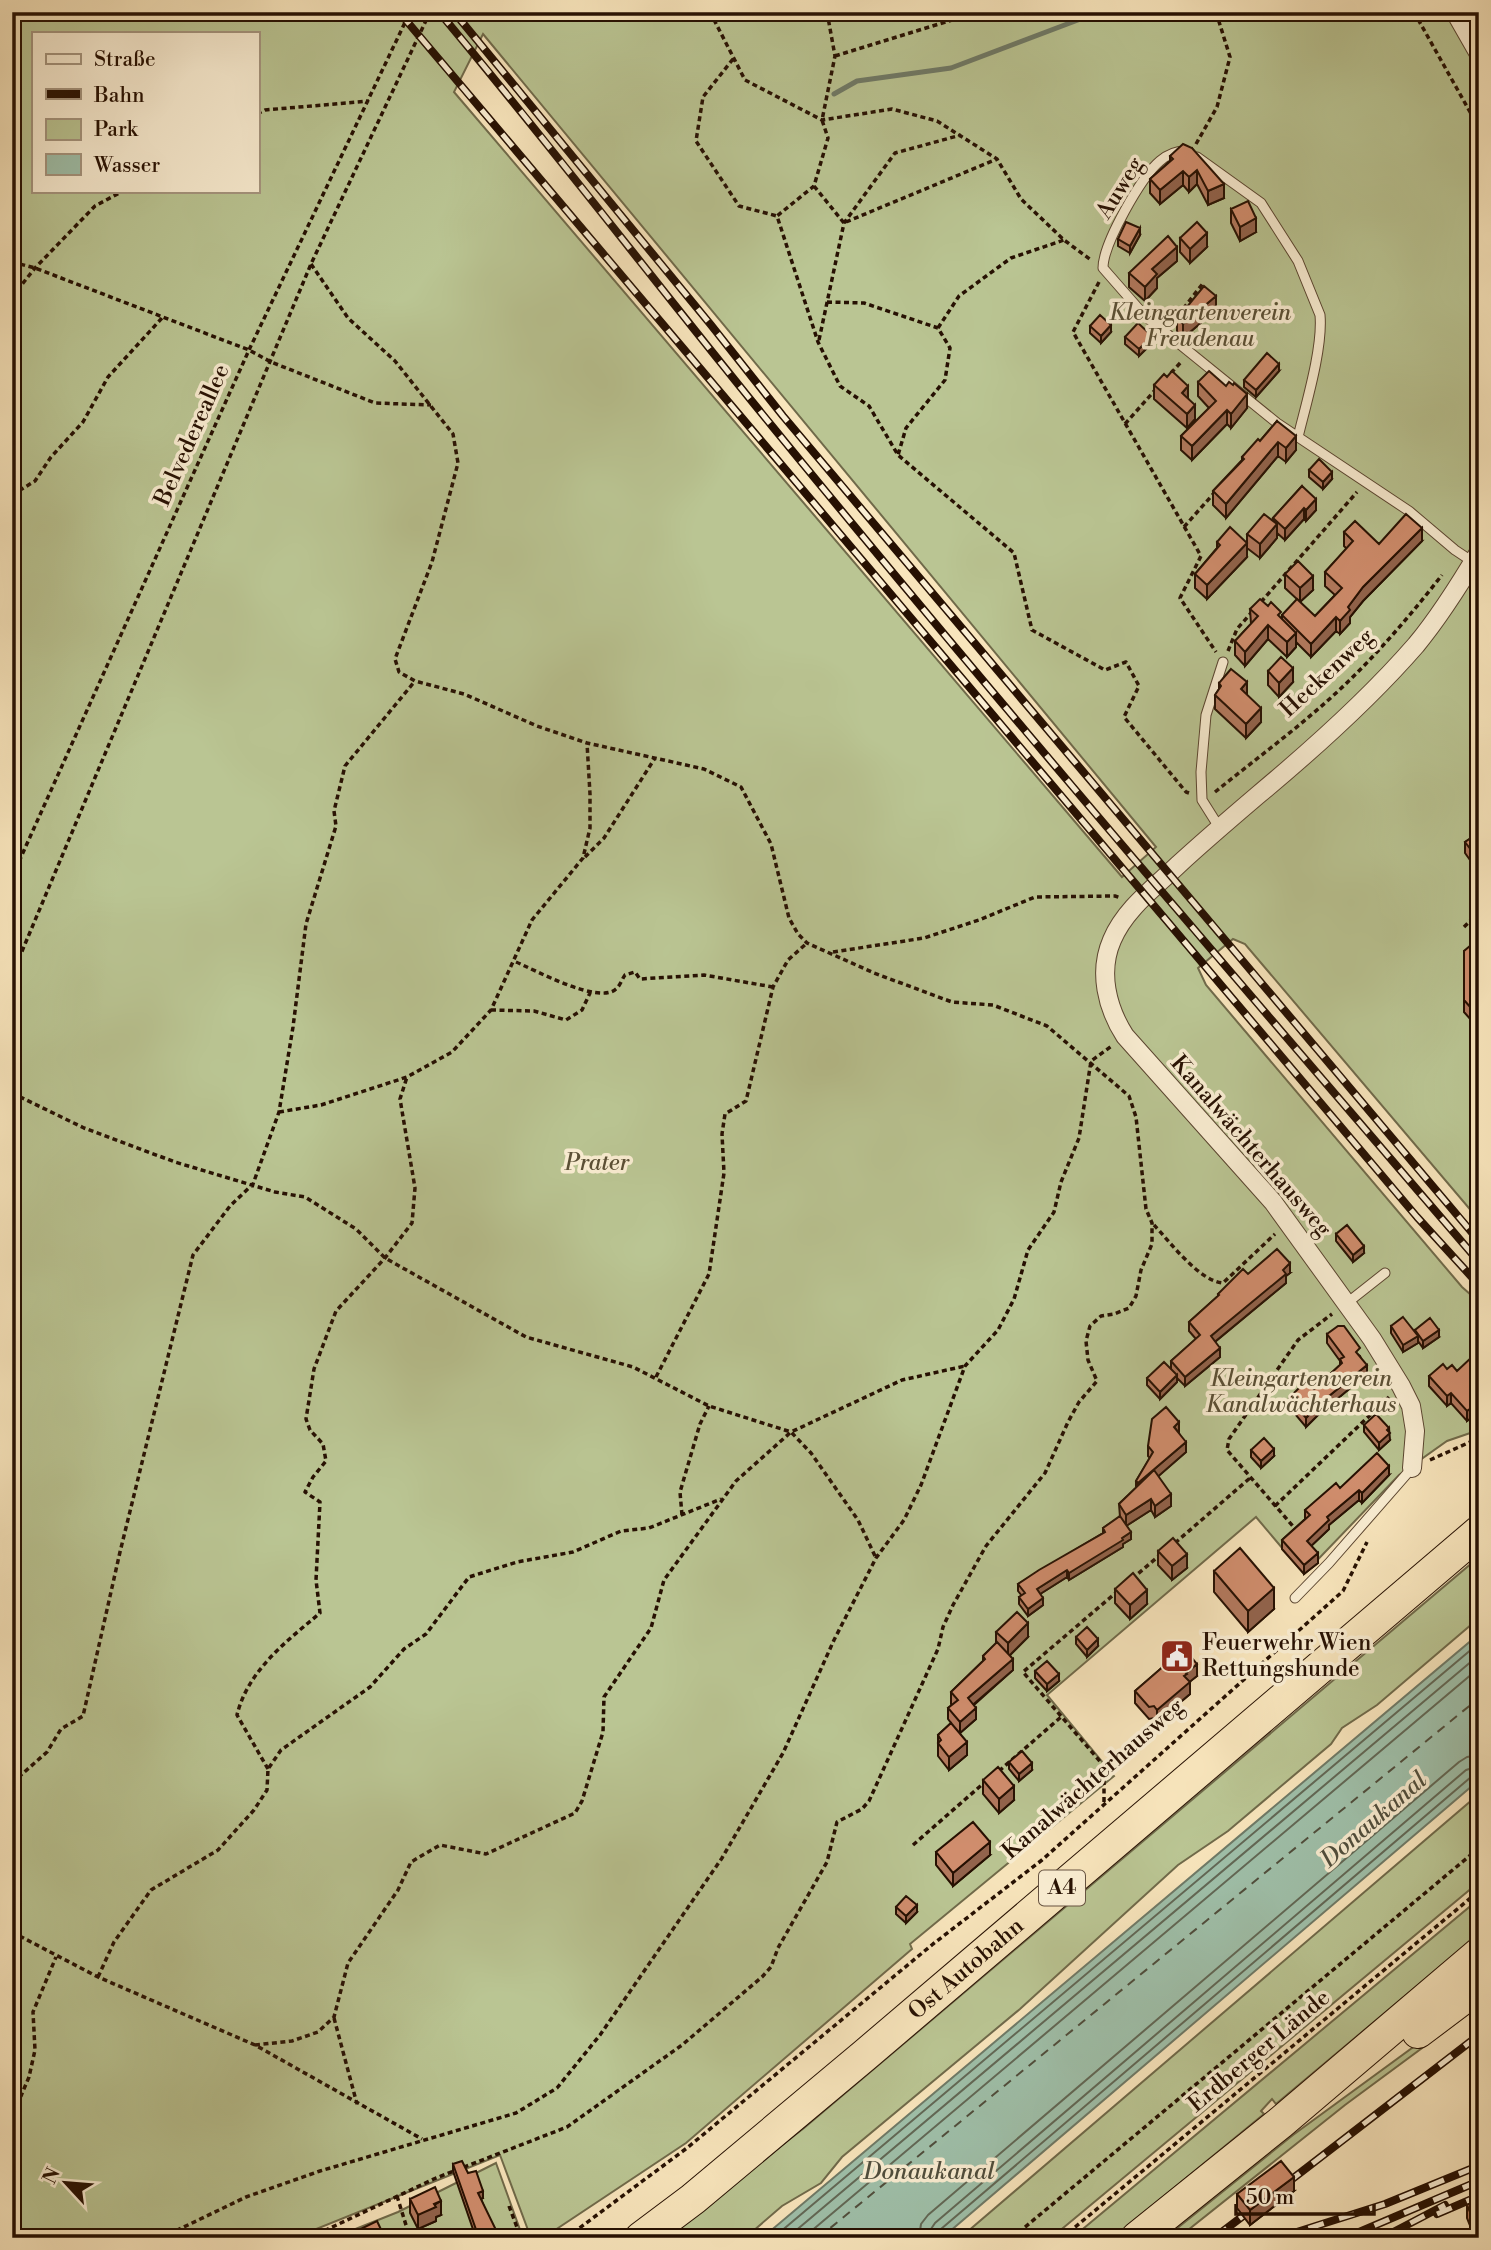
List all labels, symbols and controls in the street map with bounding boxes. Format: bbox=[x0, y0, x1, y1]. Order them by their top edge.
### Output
legend bbox=[32, 32, 259, 192]
text: Straße bbox=[94, 47, 156, 73]
text: Bahn bbox=[93, 83, 145, 109]
text: Park bbox=[94, 117, 139, 143]
street label: Auweg bbox=[1090, 152, 1150, 225]
text: Wasser bbox=[93, 153, 160, 179]
park label: Kleingartenverein Freudenau bbox=[1109, 299, 1292, 353]
street label: Belvedereallee bbox=[148, 360, 236, 511]
street label: Heckenweg bbox=[1274, 622, 1380, 723]
street label: Kanalwächterhausweg bbox=[1164, 1049, 1338, 1243]
park label: Prater bbox=[564, 1149, 631, 1177]
park label: Kleingartenverein Kanalwächterhaus bbox=[1206, 1365, 1397, 1419]
place label: Feuerwehr Wien Rettungshunde bbox=[1202, 1629, 1372, 1683]
public building icon: Feuerwehr Wien Rettungshunde bbox=[1158, 1637, 1196, 1675]
street label: Kanalwächterhausweg bbox=[996, 1692, 1190, 1866]
water label: Donaukanal bbox=[1314, 1765, 1434, 1875]
road number: A4 bbox=[1039, 1870, 1085, 1906]
street label: Ost Autobahn bbox=[903, 1912, 1030, 2026]
street label: Erdberger Lände bbox=[1182, 1984, 1336, 2118]
north arrow bbox=[32, 2148, 102, 2218]
water label: Donaukanal bbox=[862, 2157, 995, 2187]
text: N bbox=[38, 2164, 66, 2188]
scale bar bbox=[1236, 2173, 1374, 2217]
text: 50 m bbox=[1246, 2185, 1294, 2211]

